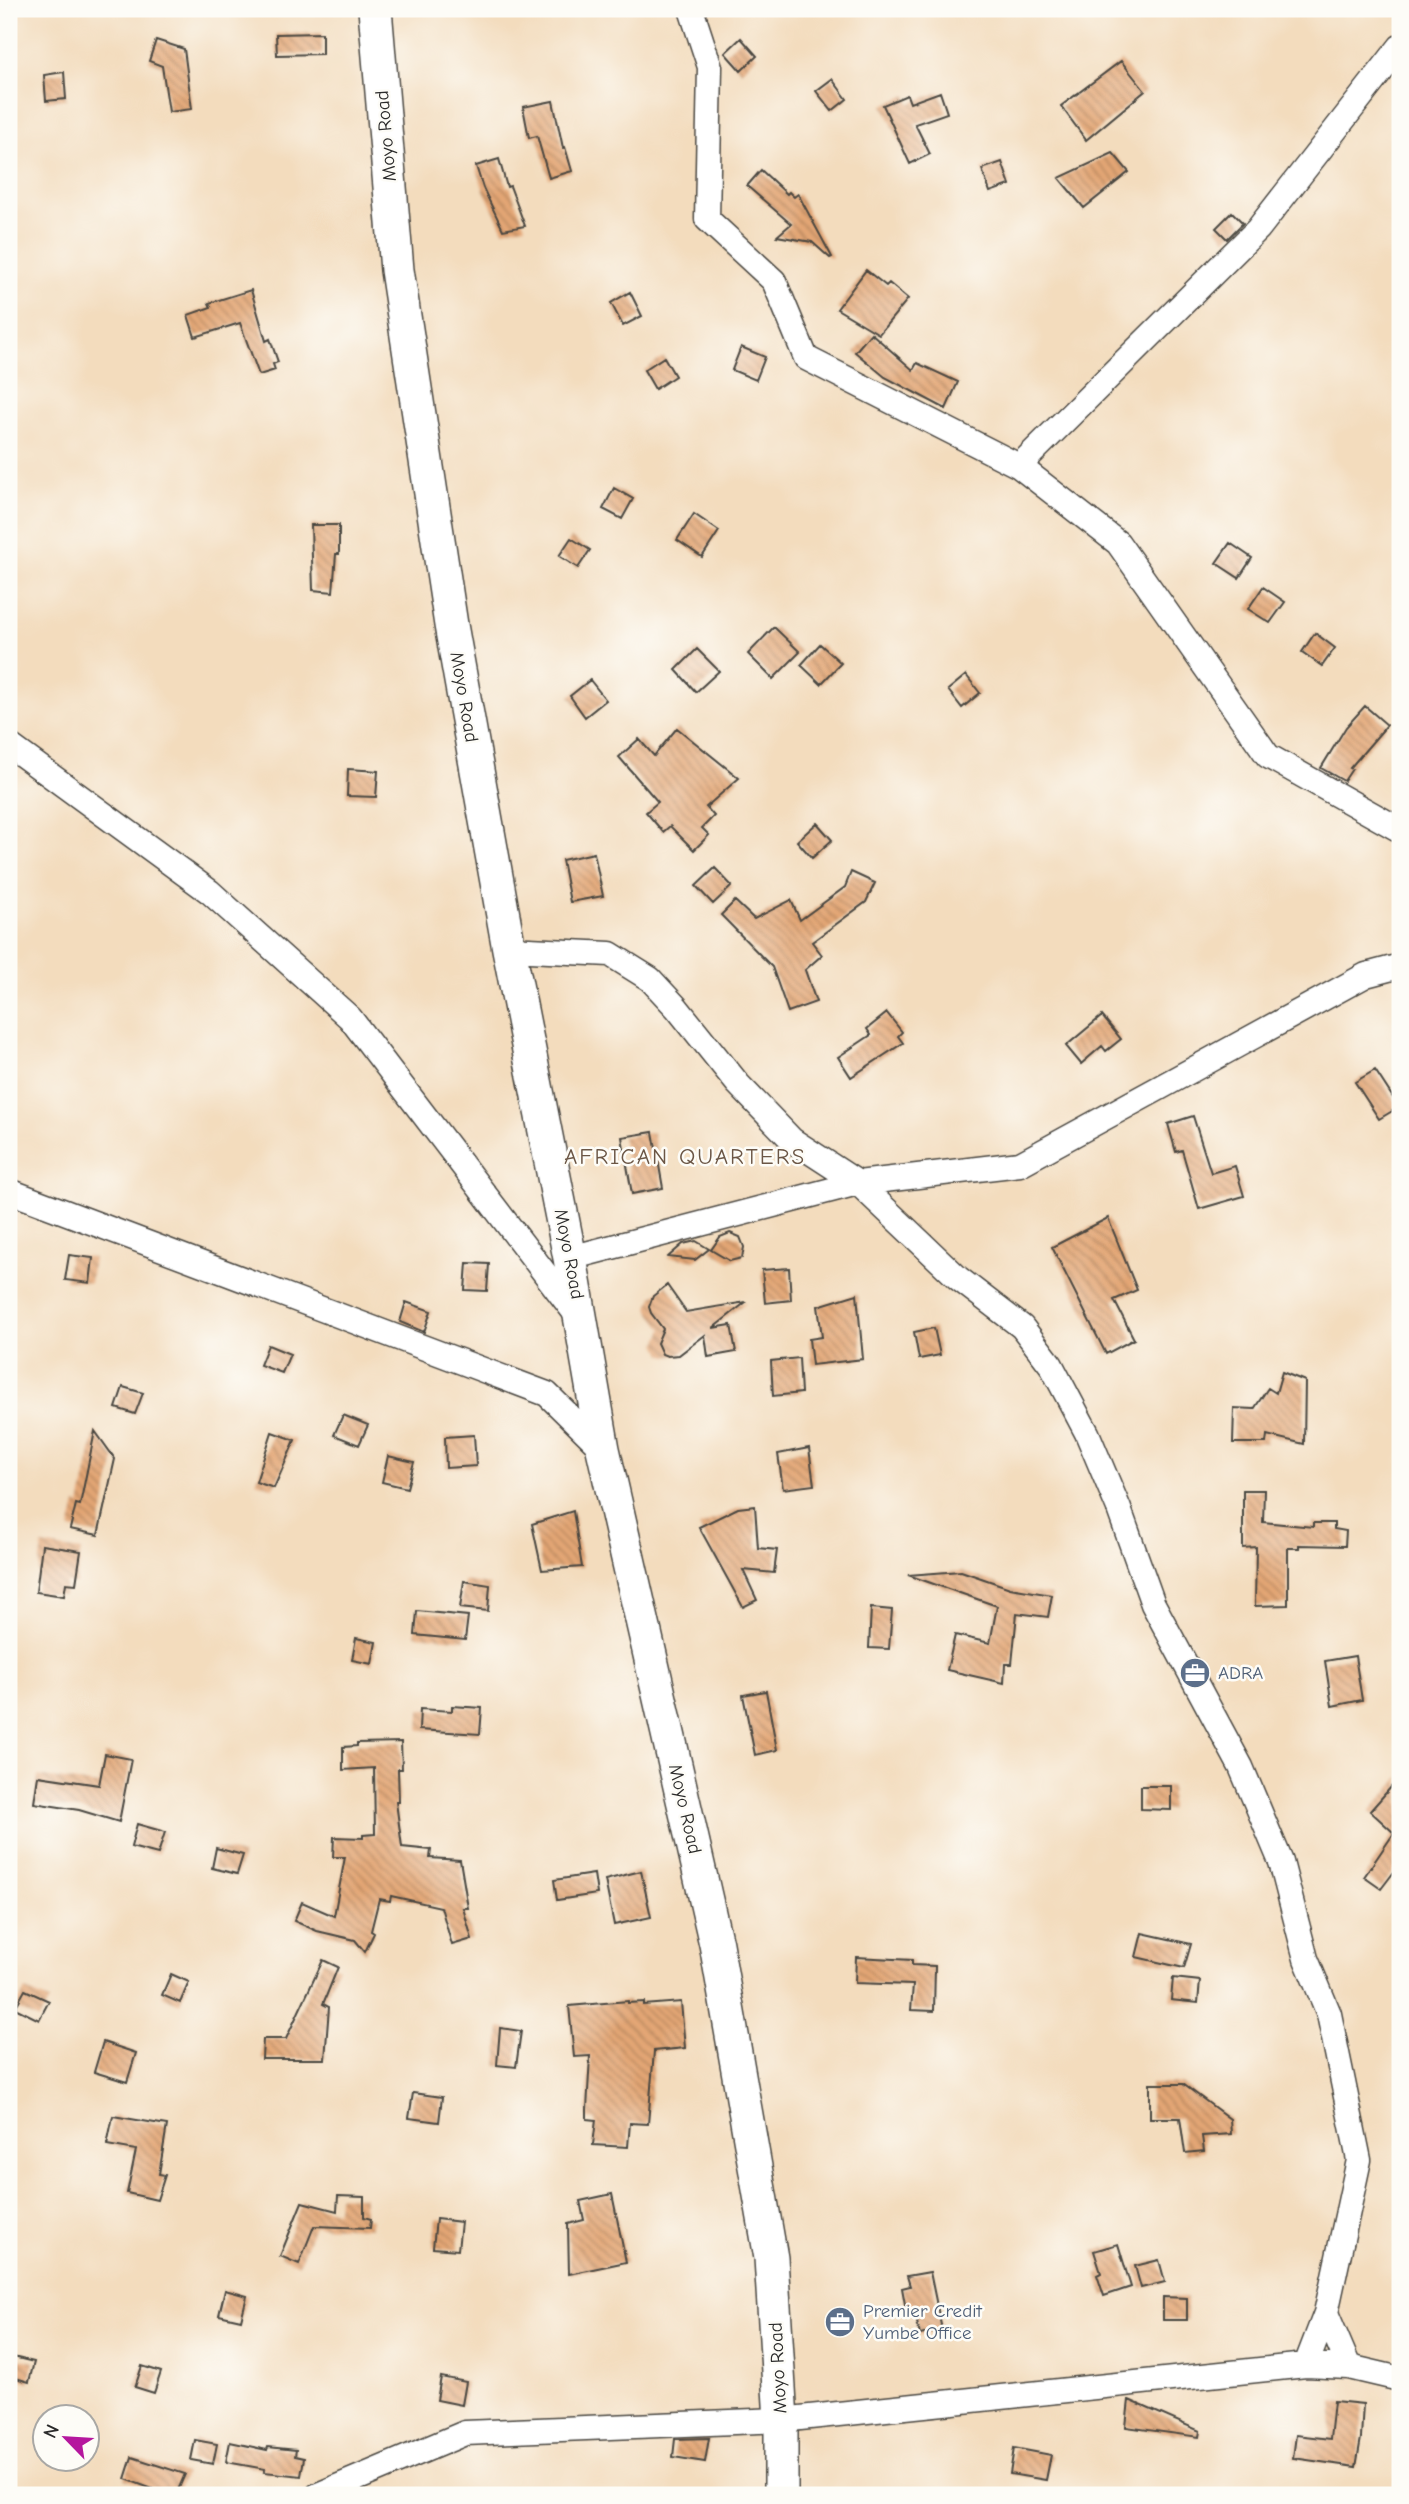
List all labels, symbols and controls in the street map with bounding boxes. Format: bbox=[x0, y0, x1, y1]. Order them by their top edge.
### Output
street label: Moyo Road bbox=[371, 89, 401, 183]
street label: Moyo Road bbox=[445, 650, 483, 744]
district label: AFRICAN QUARTERS bbox=[564, 1143, 806, 1170]
street label: Moyo Road bbox=[549, 1207, 589, 1301]
office icon: ADRA bbox=[1178, 1656, 1212, 1690]
place label: ADRA bbox=[1218, 1662, 1263, 1684]
street label: Moyo Road bbox=[664, 1762, 706, 1856]
place label: Premier Credit Yumbe Office bbox=[863, 2300, 983, 2344]
office icon: Premier Credit Yumbe Office bbox=[823, 2305, 857, 2339]
street label: Moyo Road bbox=[765, 2322, 791, 2414]
north arrow bbox=[32, 2402, 102, 2472]
text: N bbox=[39, 2421, 64, 2442]

